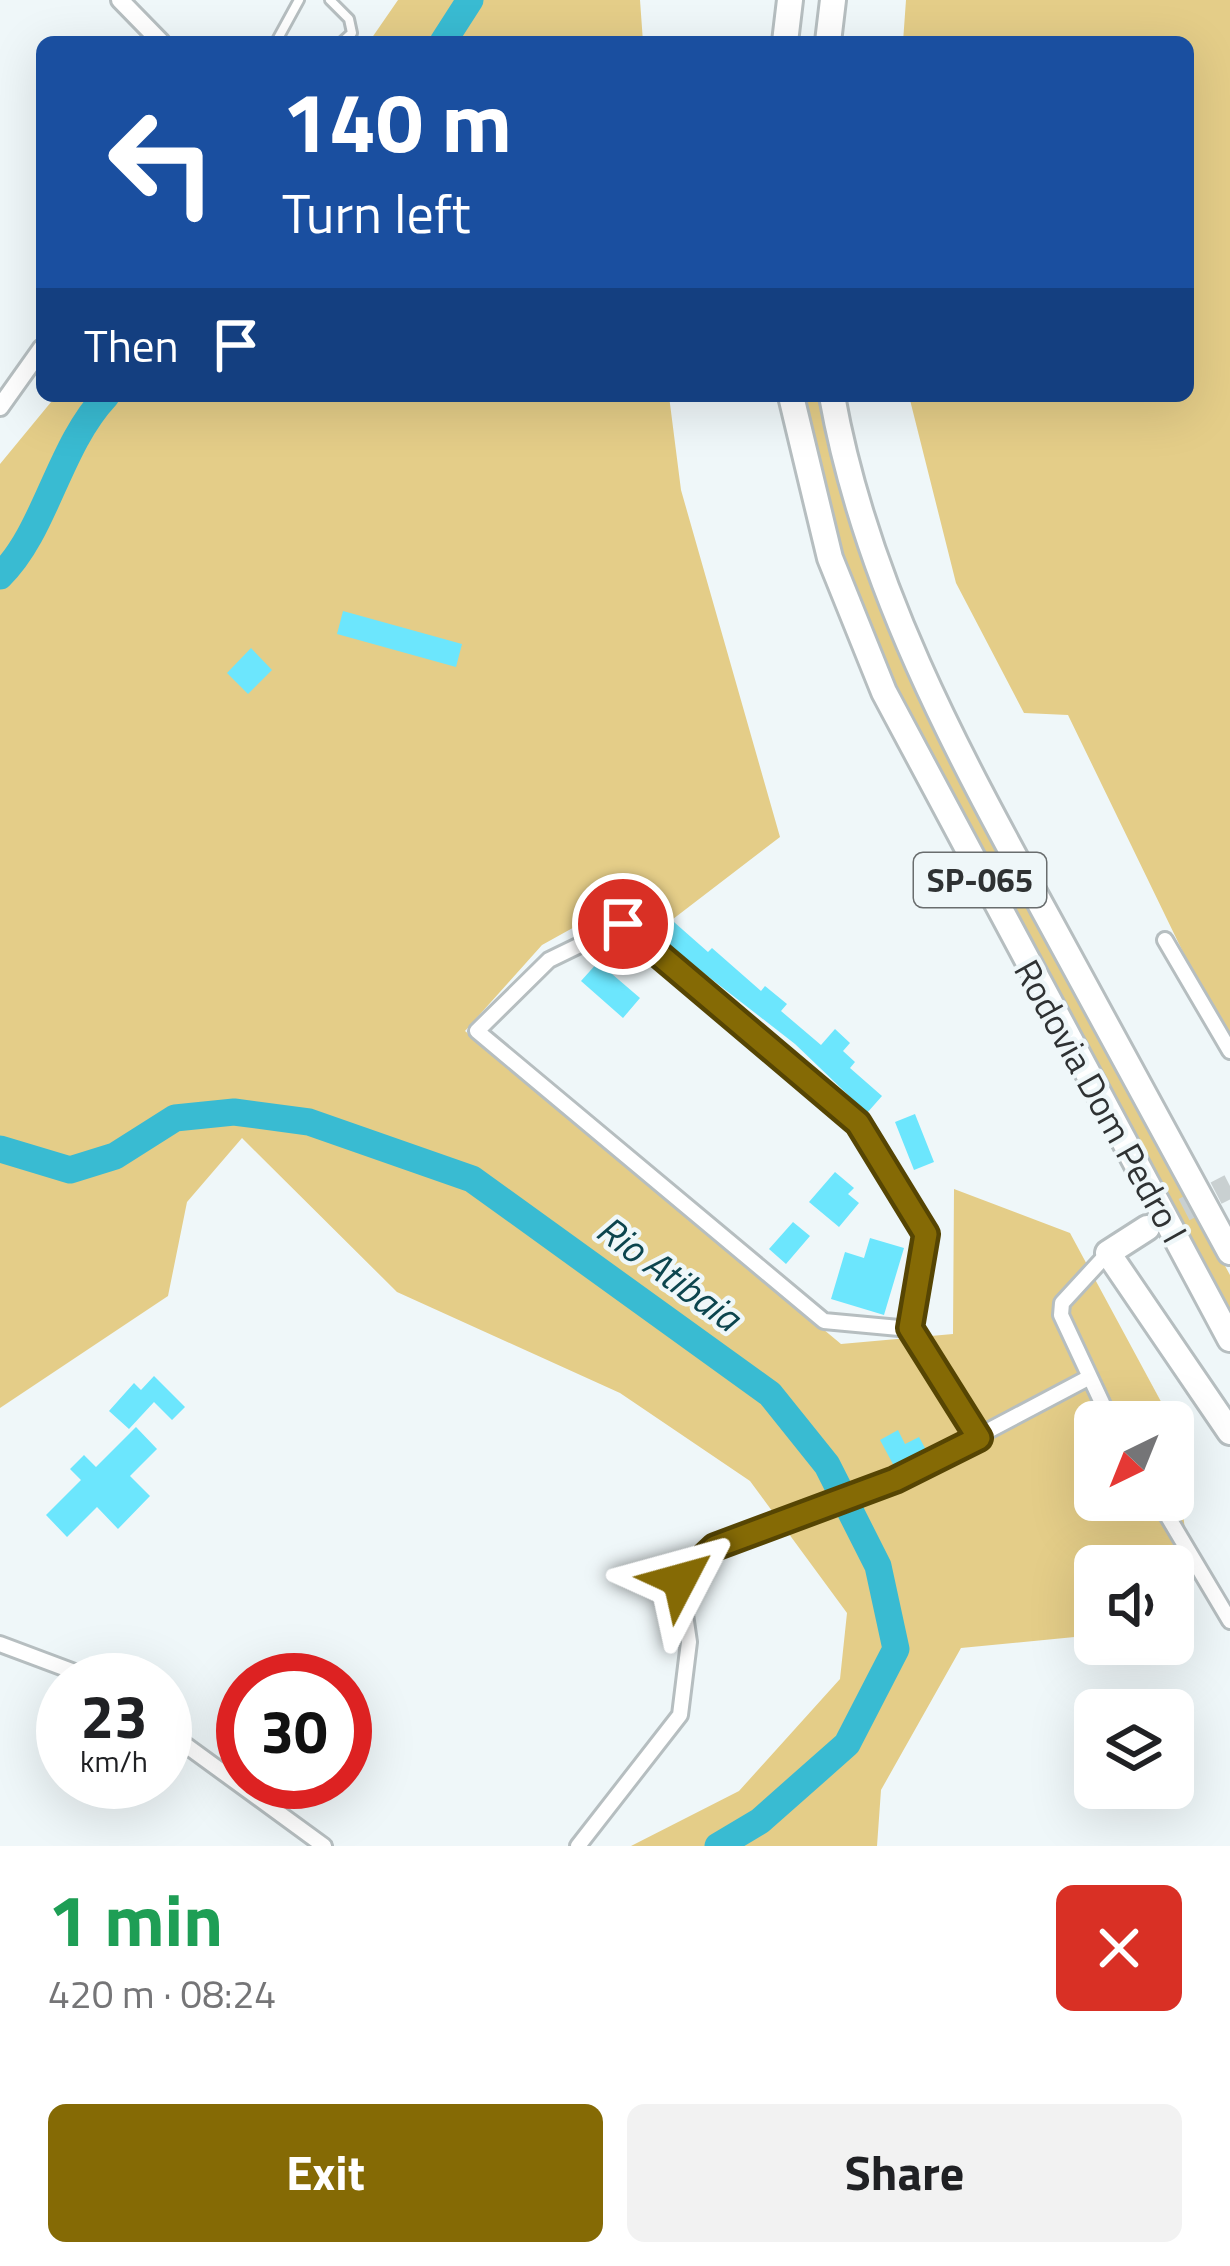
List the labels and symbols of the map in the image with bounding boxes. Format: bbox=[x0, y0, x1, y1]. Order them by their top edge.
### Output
road number: SP-065 bbox=[914, 853, 1046, 907]
pin bbox=[572, 873, 674, 975]
street label: Rodovia Dom Pedro I bbox=[1001, 949, 1202, 1252]
water label: Rio Atibaia bbox=[585, 1200, 756, 1347]
north arrow bbox=[1074, 1401, 1194, 1521]
position arrow bbox=[617, 1517, 743, 1643]
speed limit sign: 30 bbox=[216, 1653, 372, 1809]

